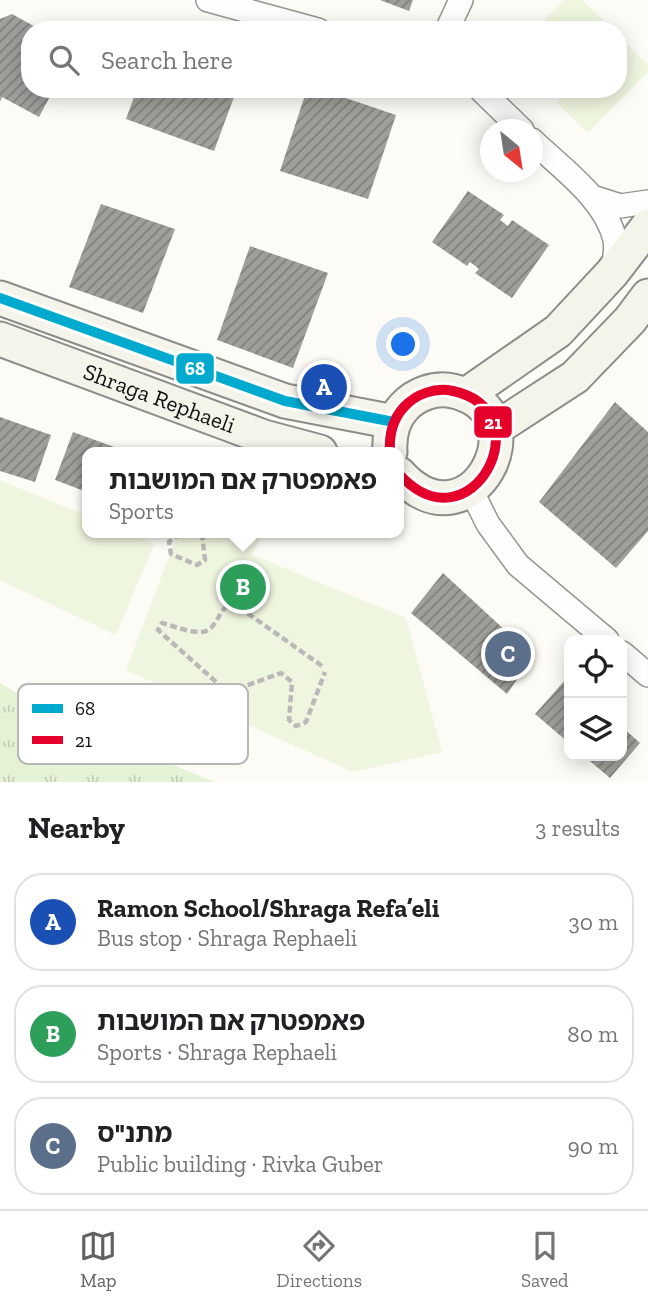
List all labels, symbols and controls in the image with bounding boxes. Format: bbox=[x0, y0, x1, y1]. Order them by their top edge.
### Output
search box bbox=[21, 21, 627, 98]
icon: search bbox=[45, 41, 83, 79]
text: Search here bbox=[101, 44, 233, 76]
north arrow bbox=[480, 119, 543, 182]
your location bbox=[386, 327, 420, 361]
line badge: 68 bbox=[175, 352, 215, 385]
street label: Shraga Rephaeli bbox=[80, 357, 239, 439]
text: 68 bbox=[185, 357, 205, 380]
pin: A bbox=[301, 361, 347, 413]
line badge: 21 bbox=[473, 405, 513, 439]
text: 21 bbox=[484, 411, 502, 434]
popup bbox=[82, 447, 404, 538]
text: פאמפטרק אם המושבות bbox=[109, 464, 377, 496]
text: Sports bbox=[109, 497, 174, 525]
pin: B bbox=[220, 561, 266, 613]
pin: C bbox=[485, 628, 531, 680]
map controls bbox=[564, 635, 627, 761]
button: locate bbox=[564, 635, 627, 698]
legend bbox=[18, 684, 248, 764]
text: 68 bbox=[75, 697, 95, 720]
button: layers bbox=[564, 698, 627, 761]
text: 21 bbox=[75, 729, 92, 752]
text: Nearby bbox=[28, 810, 125, 846]
text: 3 results bbox=[535, 814, 620, 842]
text: Ramon School/Shraga Refa’eli bbox=[97, 892, 439, 924]
text: A bbox=[45, 908, 61, 936]
text: 30 m bbox=[568, 908, 618, 936]
text: Bus stop · Shraga Rephaeli bbox=[97, 924, 357, 952]
text: פאמפטרק אם המושבות bbox=[97, 1005, 365, 1037]
text: B bbox=[46, 1020, 60, 1048]
text: 80 m bbox=[567, 1020, 618, 1048]
text: Sports · Shraga Rephaeli bbox=[97, 1038, 337, 1066]
text: מתנ"ס bbox=[97, 1117, 172, 1149]
text: C bbox=[46, 1132, 60, 1160]
text: 90 m bbox=[567, 1132, 618, 1160]
text: Public building · Rivka Guber bbox=[97, 1150, 383, 1178]
tab: Map bbox=[79, 1227, 117, 1292]
tab: Directions bbox=[276, 1227, 362, 1292]
tab: Saved bbox=[521, 1227, 569, 1292]

